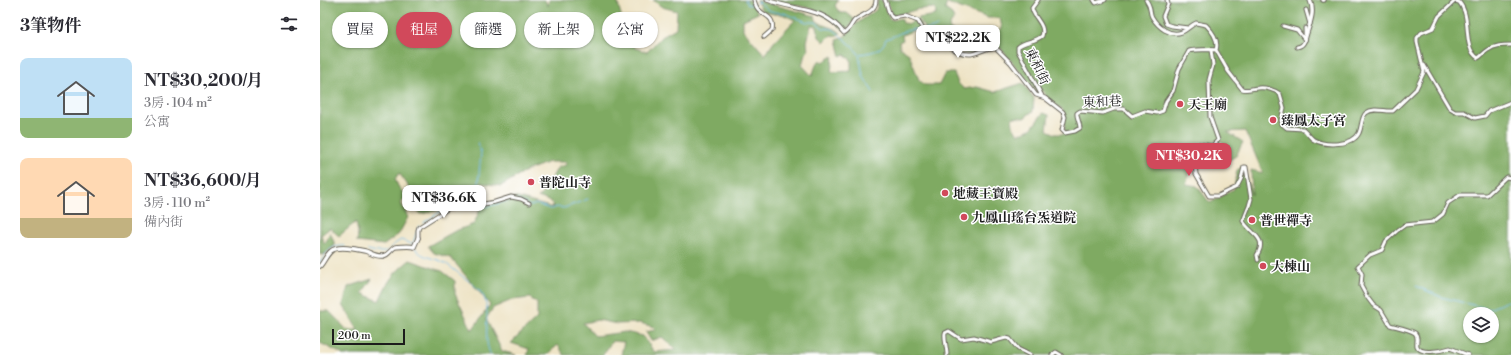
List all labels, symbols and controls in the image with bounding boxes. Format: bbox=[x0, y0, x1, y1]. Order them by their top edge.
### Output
chip: 買屋 bbox=[332, 12, 388, 48]
chip: 租屋 bbox=[396, 12, 452, 48]
chip: 篩選 bbox=[460, 12, 516, 48]
chip: 新上架 bbox=[524, 12, 594, 48]
chip: 公寓 bbox=[602, 12, 658, 48]
icon: filters bbox=[278, 13, 300, 35]
text: 3筆物件 bbox=[20, 15, 81, 37]
pin: NT$22.2K bbox=[917, 25, 999, 59]
text: NT$22.2K bbox=[925, 30, 991, 46]
street label: 東和街 bbox=[1021, 45, 1053, 87]
text: NT$30,200/月 bbox=[144, 70, 263, 92]
icon: home bbox=[52, 74, 100, 122]
street label: 東和巷 bbox=[1082, 93, 1122, 111]
text: 3房 · 104 m² bbox=[144, 95, 212, 111]
place label: 天王廟 bbox=[1188, 97, 1227, 113]
marker: 天王廟 bbox=[1175, 99, 1185, 109]
place label: 臻鳳太子宮 bbox=[1281, 113, 1346, 129]
text: 公寓 bbox=[144, 114, 170, 130]
marker: 臻鳳太子宮 bbox=[1268, 115, 1278, 125]
pin: NT$30.2K bbox=[1148, 143, 1230, 177]
text: NT$30.2K bbox=[1156, 148, 1222, 164]
text: NT$36,600/月 bbox=[144, 170, 262, 192]
icon: home bbox=[52, 174, 100, 222]
place label: 普陀山寺 bbox=[539, 175, 591, 191]
marker: 普陀山寺 bbox=[526, 177, 536, 187]
pin: NT$36.6K bbox=[403, 185, 485, 219]
place label: 地藏王寶殿 bbox=[953, 186, 1018, 202]
marker: 地藏王寶殿 bbox=[940, 188, 950, 198]
text: NT$36.6K bbox=[411, 190, 477, 206]
text: 3房 · 110 m² bbox=[144, 195, 210, 211]
place label: 九鳳山瑤台炁道院 bbox=[972, 210, 1076, 226]
marker: 九鳳山瑤台炁道院 bbox=[959, 212, 969, 222]
place label: 普世禪寺 bbox=[1260, 213, 1312, 229]
text: 備內街 bbox=[144, 214, 183, 230]
marker: 普世禪寺 bbox=[1247, 215, 1257, 225]
place label: 大棟山 bbox=[1271, 259, 1310, 275]
marker: 大棟山 bbox=[1258, 261, 1268, 271]
map controls bbox=[1463, 307, 1499, 343]
button: layers bbox=[1463, 307, 1499, 343]
scale bar bbox=[332, 327, 405, 346]
text: 200 m bbox=[338, 329, 371, 343]

